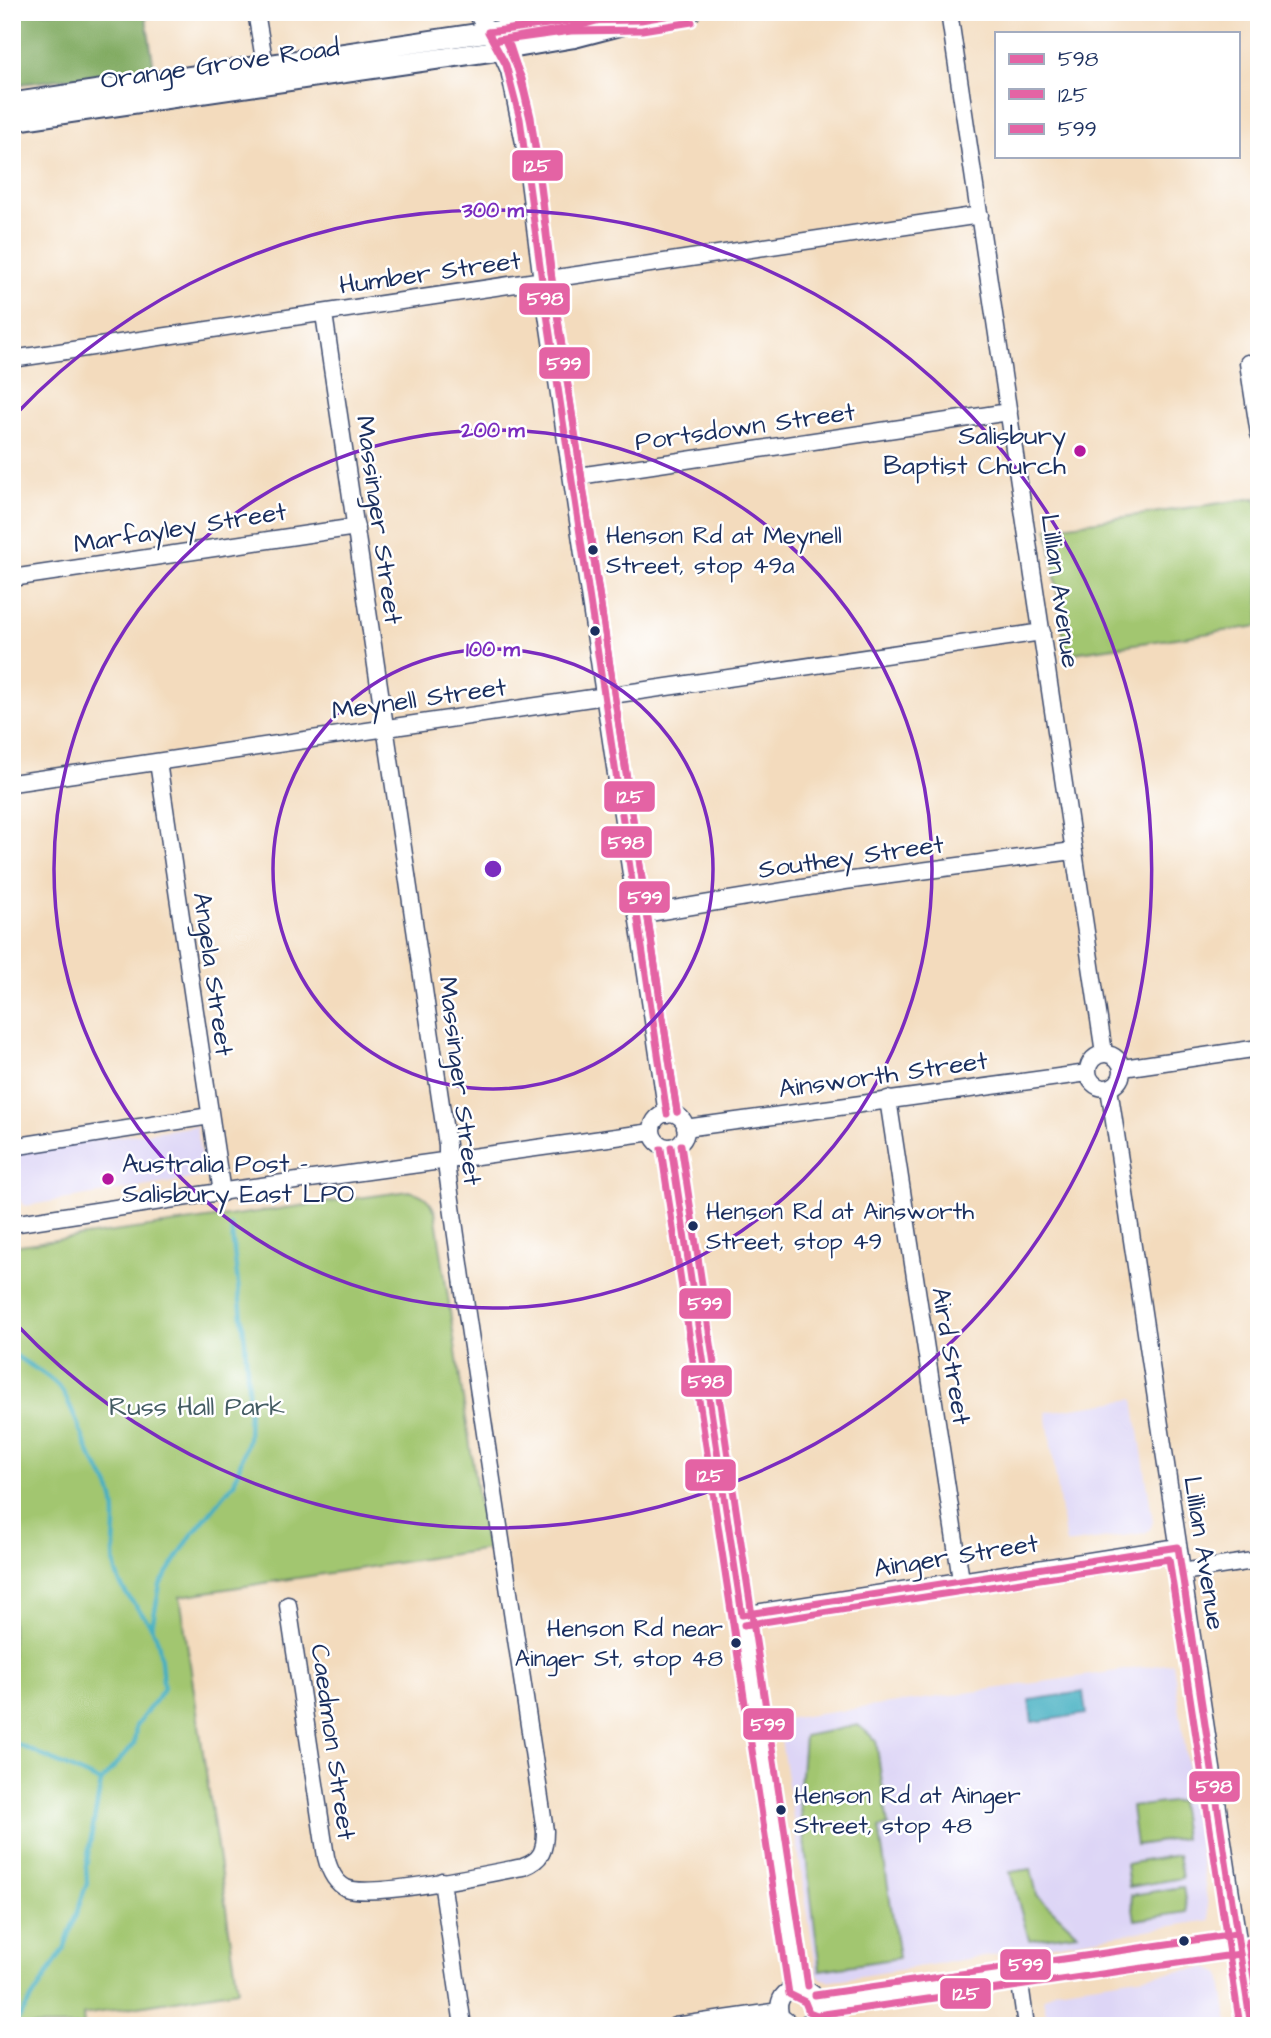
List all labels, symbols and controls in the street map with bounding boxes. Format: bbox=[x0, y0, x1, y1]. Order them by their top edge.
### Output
street label: Orange Grove Road bbox=[98, 29, 342, 101]
legend bbox=[995, 32, 1240, 158]
text: 598 bbox=[1058, 45, 1099, 74]
text: 125 bbox=[1058, 81, 1088, 110]
text: 599 bbox=[1058, 115, 1097, 144]
line badge: 125 bbox=[511, 149, 564, 182]
text: 125 bbox=[524, 153, 551, 180]
text: 300 m bbox=[461, 196, 525, 225]
street label: Humber Street bbox=[337, 242, 524, 304]
line badge: 598 bbox=[518, 282, 571, 316]
text: 598 bbox=[527, 286, 564, 313]
line badge: 599 bbox=[538, 346, 591, 380]
text: 599 bbox=[546, 351, 582, 378]
street label: Portsdown Street bbox=[633, 394, 858, 460]
street label: Massinger Street bbox=[345, 413, 412, 627]
text: 200 m bbox=[460, 416, 525, 445]
place label: Salisbury Baptist Church bbox=[883, 418, 1066, 484]
marker: Salisbury Baptist Church bbox=[1072, 443, 1088, 459]
street label: Marfayley Street bbox=[71, 493, 290, 565]
street label: Lillian Avenue bbox=[1031, 512, 1089, 670]
place label: Henson Rd at Meynell Street, stop 49a bbox=[606, 519, 842, 583]
marker: Henson Rd at Meynell Street, stop 49a bbox=[586, 543, 600, 557]
unlabelled marker bbox=[588, 624, 602, 638]
text: 100 m bbox=[466, 635, 521, 664]
street label: Meynell Street bbox=[329, 669, 509, 731]
line badge: 125 bbox=[603, 780, 656, 813]
text: 125 bbox=[617, 784, 644, 811]
line badge: 598 bbox=[600, 825, 653, 859]
street label: Southey Street bbox=[756, 826, 947, 890]
text: 598 bbox=[608, 830, 645, 857]
centre of rings bbox=[481, 857, 505, 881]
line badge: 599 bbox=[618, 880, 671, 914]
text: 599 bbox=[627, 885, 663, 912]
street label: Angela Street bbox=[182, 890, 242, 1059]
street label: Massinger Street bbox=[427, 974, 491, 1188]
street label: Ainsworth Street bbox=[776, 1042, 990, 1107]
place label: Australia Post - Salisbury East LPO bbox=[122, 1146, 354, 1214]
marker: Australia Post - Salisbury East LPO bbox=[100, 1171, 116, 1187]
place label: Henson Rd at Ainsworth Street, stop 49 bbox=[706, 1195, 974, 1259]
marker: Henson Rd at Ainsworth Street, stop 49 bbox=[686, 1219, 700, 1233]
street label: Aird Street bbox=[922, 1285, 980, 1428]
line badge: 599 bbox=[678, 1287, 732, 1320]
text: 599 bbox=[687, 1291, 723, 1318]
line badge: 598 bbox=[680, 1364, 733, 1398]
text: 598 bbox=[688, 1369, 725, 1396]
park label: Russ Hall Park bbox=[109, 1389, 285, 1425]
line badge: 125 bbox=[684, 1458, 737, 1492]
text: 125 bbox=[697, 1463, 724, 1490]
street label: Lillian Avenue bbox=[1174, 1474, 1234, 1632]
street label: Ainger Street bbox=[871, 1525, 1042, 1589]
place label: Henson Rd near Ainger St, stop 48 bbox=[515, 1612, 723, 1677]
marker: Henson Rd near Ainger St, stop 48 bbox=[729, 1636, 743, 1650]
street label: Caedmon Street bbox=[301, 1642, 365, 1843]
line badge: 599 bbox=[742, 1707, 795, 1741]
text: 599 bbox=[750, 1712, 786, 1739]
line badge: 598 bbox=[1188, 1770, 1241, 1803]
text: 598 bbox=[1196, 1774, 1233, 1801]
place label: Henson Rd at Ainger Street, stop 48 bbox=[794, 1779, 1021, 1843]
marker: Henson Rd at Ainger Street, stop 48 bbox=[774, 1803, 788, 1817]
unlabelled marker bbox=[1177, 1934, 1191, 1948]
line badge: 599 bbox=[999, 1948, 1052, 1981]
text: 599 bbox=[1008, 1952, 1044, 1979]
line badge: 125 bbox=[939, 1977, 992, 2010]
text: 125 bbox=[953, 1981, 980, 2008]

